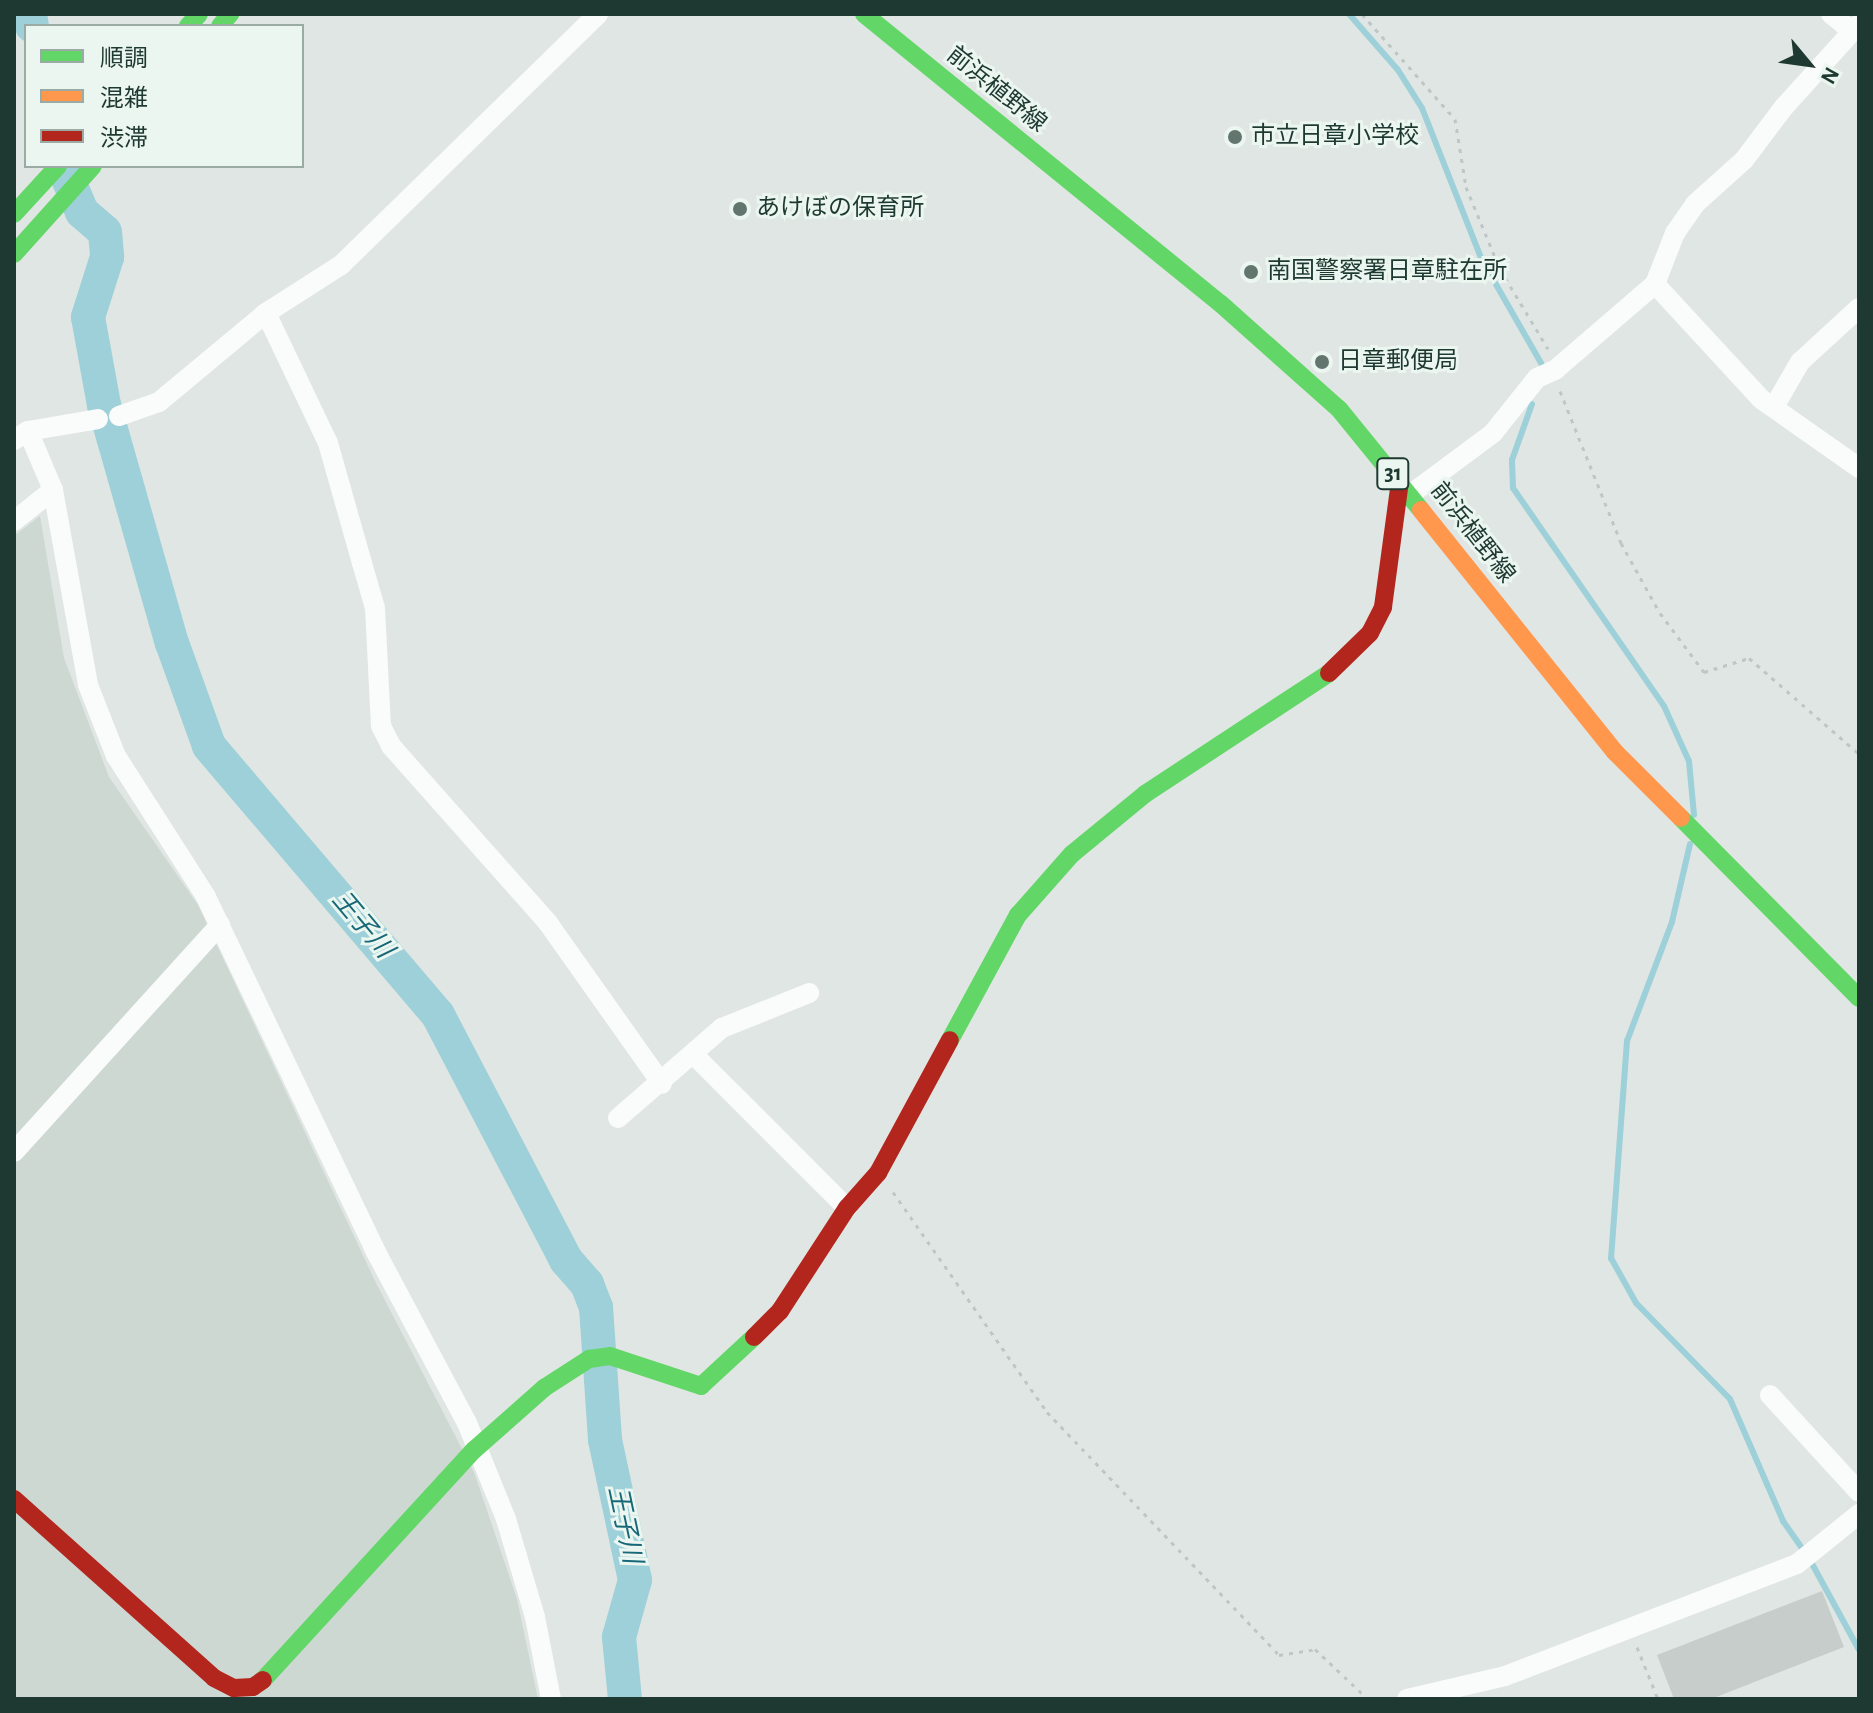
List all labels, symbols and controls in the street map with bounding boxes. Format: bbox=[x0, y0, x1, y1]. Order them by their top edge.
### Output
legend bbox=[24, 24, 304, 168]
north arrow bbox=[1769, 24, 1849, 104]
street label: 前浜植野線 bbox=[940, 41, 1052, 139]
text: 順調 bbox=[100, 47, 148, 71]
text: N bbox=[1817, 64, 1843, 88]
text: 混雑 bbox=[100, 87, 148, 111]
place label: 市立日章小学校 bbox=[1251, 123, 1419, 151]
text: 渋滞 bbox=[100, 127, 148, 151]
marker: 市立日章小学校 bbox=[1226, 128, 1244, 146]
place label: あけぼの保育所 bbox=[756, 195, 924, 223]
marker: あけぼの保育所 bbox=[731, 200, 749, 218]
place label: 南国警察署日章駐在所 bbox=[1267, 258, 1507, 286]
marker: 南国警察署日章駐在所 bbox=[1242, 263, 1260, 281]
place label: 日章郵便局 bbox=[1338, 348, 1458, 376]
marker: 日章郵便局 bbox=[1313, 353, 1331, 371]
road number: 31 bbox=[1375, 456, 1411, 492]
street label: 前浜植野線 bbox=[1424, 477, 1520, 589]
water label: 王子川 bbox=[325, 885, 399, 965]
water label: 王子川 bbox=[601, 1484, 647, 1566]

